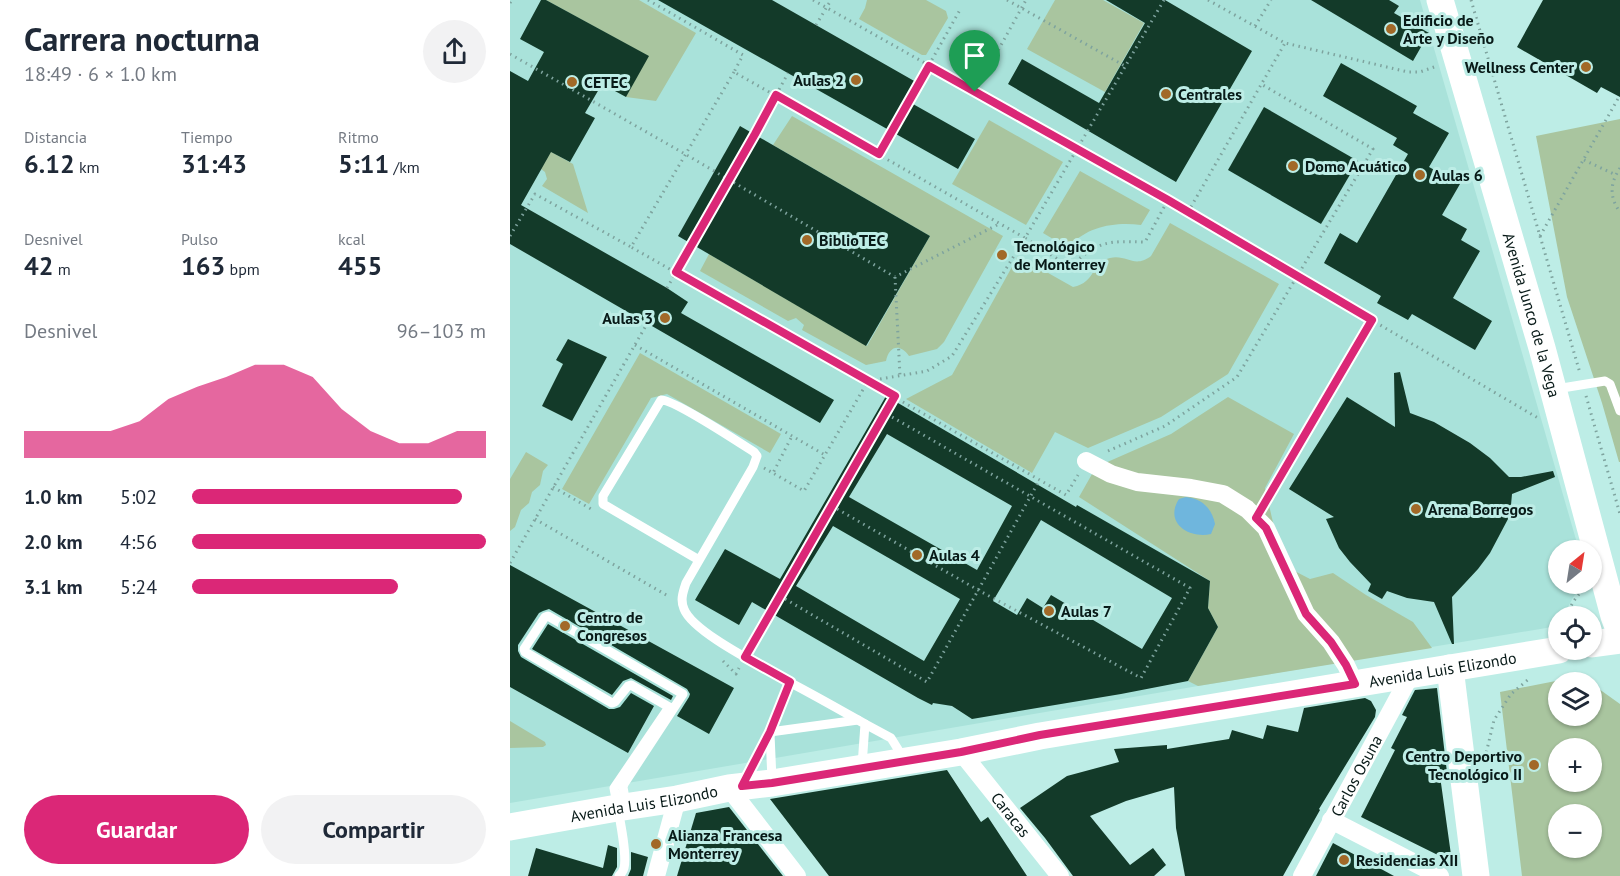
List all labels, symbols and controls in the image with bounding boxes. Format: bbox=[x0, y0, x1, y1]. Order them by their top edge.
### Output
place label: Edificio de Arte y Diseño bbox=[1403, 10, 1495, 48]
text: Carrera nocturna bbox=[24, 17, 260, 60]
button: share bbox=[423, 20, 486, 83]
marker: Edificio de Arte y Diseño bbox=[1384, 22, 1398, 36]
pin bbox=[949, 30, 1000, 92]
icon: arrive bbox=[958, 39, 991, 72]
place label: Wellness Center bbox=[1465, 57, 1574, 77]
marker: Wellness Center bbox=[1579, 60, 1593, 74]
text: 18:49 · 6 × 1.0 km bbox=[24, 61, 177, 87]
place label: Aulas 2 bbox=[793, 70, 844, 90]
place label: CETEC bbox=[584, 72, 628, 92]
marker: Aulas 2 bbox=[849, 73, 863, 87]
marker: CETEC bbox=[565, 75, 579, 89]
place label: Centrales bbox=[1178, 84, 1242, 104]
marker: Centrales bbox=[1159, 87, 1173, 101]
text: Distancia bbox=[24, 127, 87, 147]
text: Tiempo bbox=[181, 127, 233, 147]
text: Ritmo bbox=[338, 127, 379, 147]
text: 6.12 bbox=[24, 147, 75, 180]
text: 31:43 bbox=[181, 147, 247, 180]
text: 5:11 bbox=[338, 147, 389, 180]
place label: Domo Acuático bbox=[1305, 156, 1407, 176]
text: km bbox=[75, 157, 100, 177]
text: /km bbox=[389, 157, 420, 177]
marker: Domo Acuático bbox=[1286, 159, 1300, 173]
place label: Aulas 6 bbox=[1432, 165, 1483, 185]
marker: Aulas 6 bbox=[1413, 168, 1427, 182]
text: Desnivel bbox=[24, 229, 83, 249]
text: Pulso bbox=[181, 229, 218, 249]
text: kcal bbox=[338, 229, 365, 249]
place label: BiblioTEC bbox=[819, 230, 885, 250]
street label: Avenida Junco de la Vega bbox=[1499, 230, 1565, 399]
marker: BiblioTEC bbox=[800, 233, 814, 247]
place label: Tecnológico de Monterrey bbox=[1014, 236, 1106, 274]
marker: Tecnológico de Monterrey bbox=[995, 248, 1009, 262]
text: 42 bbox=[24, 249, 53, 282]
text: 163 bbox=[181, 249, 225, 282]
text: 455 bbox=[338, 249, 382, 282]
text: m bbox=[53, 259, 71, 279]
text: bpm bbox=[225, 259, 260, 279]
place label: Aulas 3 bbox=[602, 308, 653, 328]
marker: Aulas 3 bbox=[658, 311, 672, 325]
text: Desnivel bbox=[24, 318, 97, 344]
text: 96–103 m bbox=[397, 318, 486, 344]
text: 1.0 km bbox=[24, 484, 83, 510]
text: 5:02 bbox=[120, 484, 157, 510]
place label: Arena Borregos bbox=[1428, 499, 1534, 519]
marker: Arena Borregos bbox=[1409, 502, 1423, 516]
text: 2.0 km bbox=[24, 529, 83, 555]
text: 4:56 bbox=[120, 529, 157, 555]
north arrow bbox=[1548, 540, 1602, 594]
map controls bbox=[1548, 540, 1602, 858]
place label: Aulas 4 bbox=[929, 545, 980, 565]
marker: Aulas 4 bbox=[910, 548, 924, 562]
text: 3.1 km bbox=[24, 574, 83, 600]
text: 5:24 bbox=[120, 574, 157, 600]
place label: Aulas 7 bbox=[1061, 601, 1112, 621]
marker: Aulas 7 bbox=[1042, 604, 1056, 618]
button: locate bbox=[1548, 606, 1602, 660]
place label: Centro de Congresos bbox=[577, 607, 647, 645]
marker: Centro de Congresos bbox=[558, 619, 572, 633]
street label: Avenida Luis Elizondo bbox=[1367, 647, 1518, 691]
button: layers bbox=[1548, 672, 1602, 726]
street label: Carlos Osuna bbox=[1326, 732, 1386, 820]
button: + bbox=[1548, 738, 1602, 792]
place label: Centro Deportivo Tecnológico II bbox=[1405, 746, 1522, 784]
marker: Centro Deportivo Tecnológico II bbox=[1527, 758, 1541, 772]
street label: Avenida Luis Elizondo bbox=[569, 781, 719, 826]
street label: Caracas bbox=[987, 788, 1035, 841]
button: Guardar bbox=[24, 795, 249, 864]
button: Compartir bbox=[261, 795, 486, 864]
button: − bbox=[1548, 804, 1602, 858]
place label: Alianza Francesa Monterrey bbox=[668, 825, 783, 863]
marker: Alianza Francesa Monterrey bbox=[649, 837, 663, 851]
place label: Residencias XII bbox=[1356, 850, 1458, 870]
marker: Residencias XII bbox=[1337, 853, 1351, 867]

